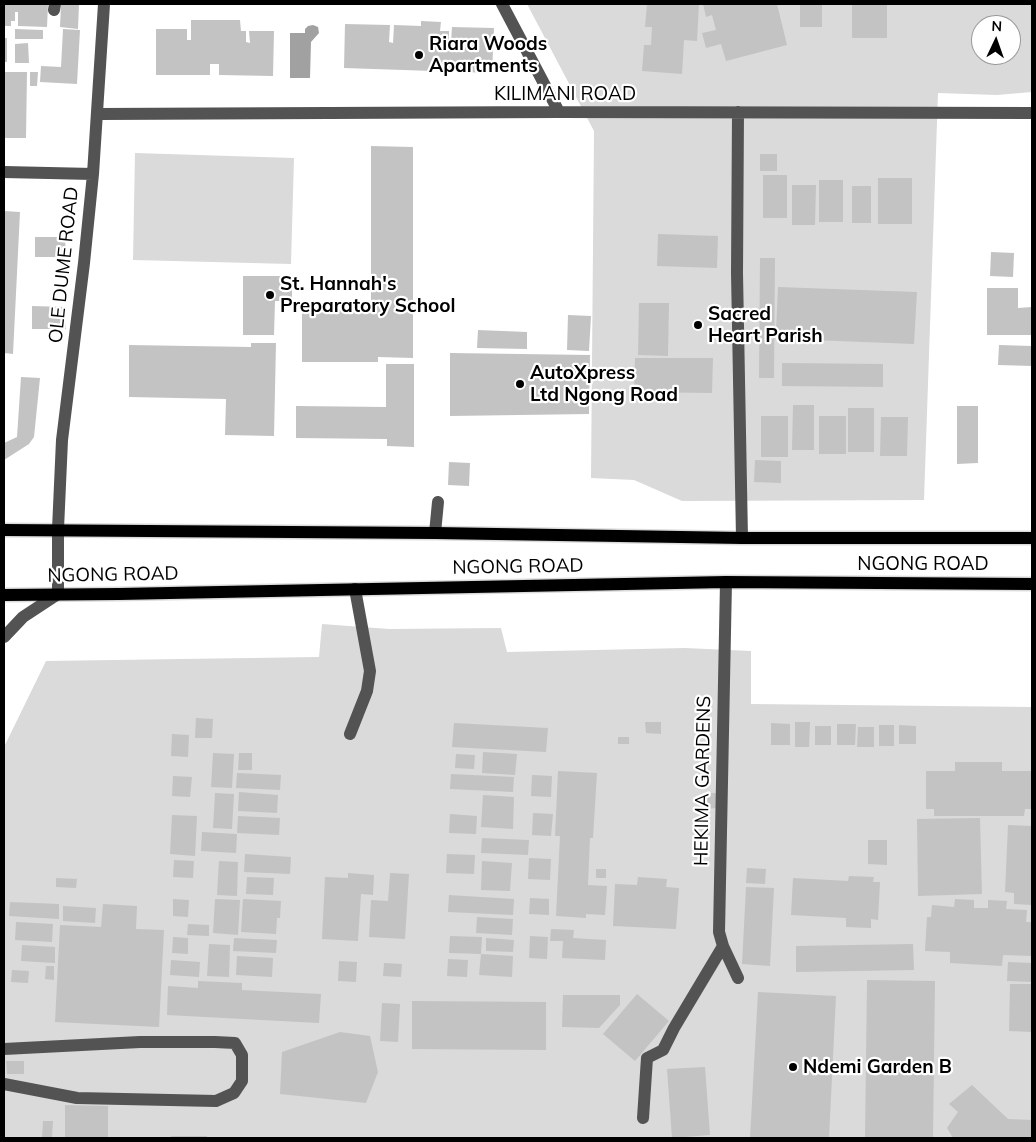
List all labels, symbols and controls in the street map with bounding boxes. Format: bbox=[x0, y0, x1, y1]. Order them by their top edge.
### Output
north arrow bbox=[971, 15, 1021, 65]
text: N bbox=[991, 17, 1002, 35]
place label: Riara Woods Apartments bbox=[429, 33, 547, 77]
marker: Riara Woods Apartments bbox=[413, 49, 425, 61]
street label: KILIMANI ROAD bbox=[494, 83, 636, 105]
street label: OLE DUME ROAD bbox=[44, 186, 84, 344]
place label: St. Hannah's Preparatory School bbox=[280, 273, 456, 317]
marker: St. Hannah's Preparatory School bbox=[264, 289, 276, 301]
place label: Sacred Heart Parish bbox=[708, 303, 823, 347]
marker: Sacred Heart Parish bbox=[692, 319, 704, 331]
place label: AutoXpress Ltd Ngong Road bbox=[530, 362, 678, 406]
marker: AutoXpress Ltd Ngong Road bbox=[514, 378, 526, 390]
street label: NGONG ROAD bbox=[857, 553, 989, 575]
street label: NGONG ROAD bbox=[452, 554, 584, 580]
street label: NGONG ROAD bbox=[47, 562, 179, 588]
street label: HEKIMA GARDENS bbox=[690, 696, 716, 866]
place label: Ndemi Garden B bbox=[803, 1056, 952, 1078]
marker: Ndemi Garden B bbox=[787, 1061, 799, 1073]

